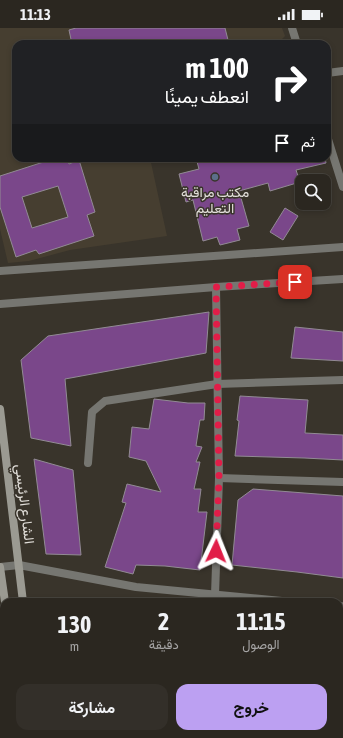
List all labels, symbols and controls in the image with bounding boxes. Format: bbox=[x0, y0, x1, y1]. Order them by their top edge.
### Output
text: 11:13 bbox=[20, 6, 51, 23]
text: 100 m bbox=[186, 52, 249, 84]
icon: right bbox=[263, 56, 315, 108]
text: انعطف يمينًا bbox=[165, 86, 249, 107]
icon: arrive bbox=[271, 132, 293, 154]
text: ثم bbox=[301, 133, 315, 150]
marker: مكتب مراقبة التعليم bbox=[210, 172, 220, 182]
map controls bbox=[295, 174, 331, 210]
button: search bbox=[295, 174, 331, 210]
place label: مكتب مراقبة التعليم bbox=[181, 184, 249, 217]
pin bbox=[278, 265, 312, 299]
icon: arrive bbox=[284, 271, 306, 293]
street label: الشارع الرئيسي bbox=[8, 463, 38, 545]
position arrow bbox=[195, 530, 237, 572]
text: 2 bbox=[158, 608, 169, 635]
text: 11:15 bbox=[236, 608, 286, 635]
text: 130 bbox=[57, 611, 91, 638]
text: دقيقة bbox=[149, 637, 179, 652]
text: الوصول bbox=[242, 637, 280, 652]
text: m bbox=[70, 639, 79, 654]
button: مشاركة bbox=[16, 684, 168, 730]
button: خروج bbox=[176, 684, 327, 730]

